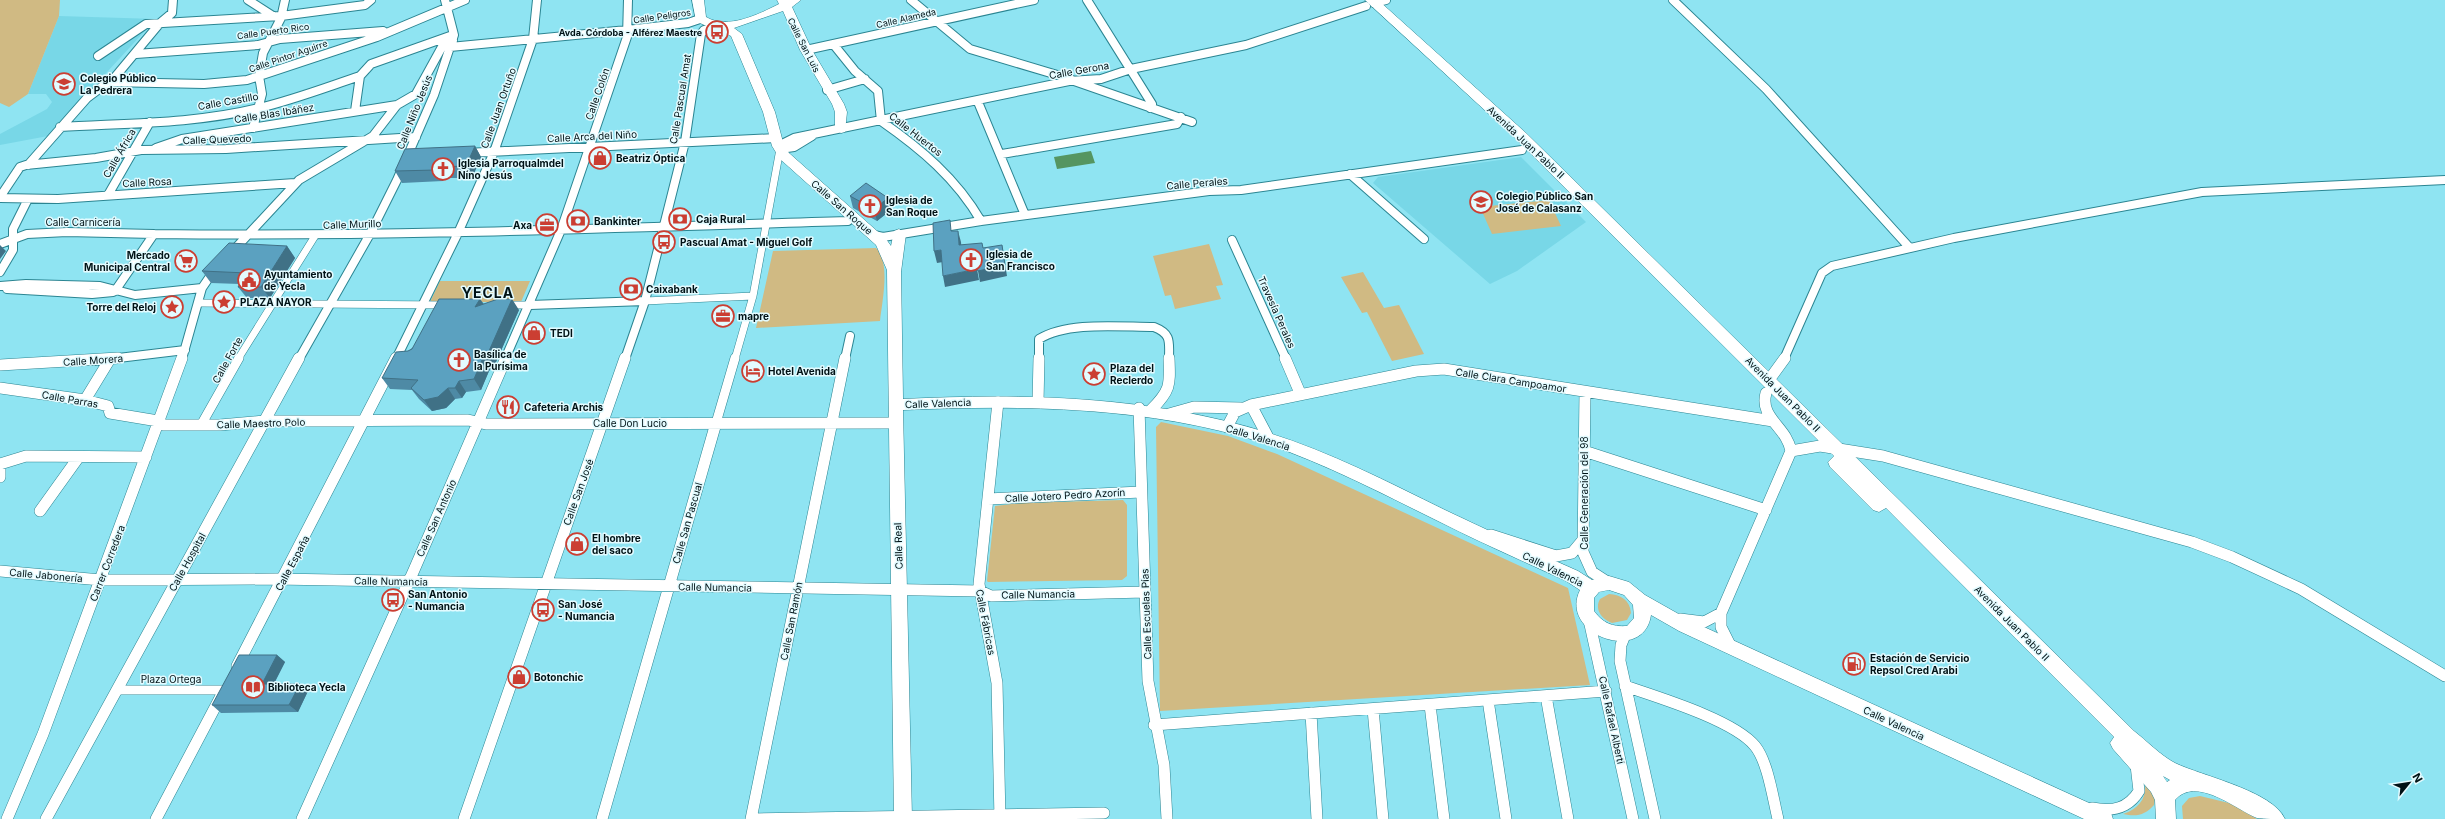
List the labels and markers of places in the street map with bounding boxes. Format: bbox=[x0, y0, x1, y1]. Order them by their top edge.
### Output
bus stop icon: Avda. Córdoba - Alférez Maestre bbox=[704, 19, 730, 45]
place label: Avda. Córdoba - Alférez Maestre bbox=[559, 27, 703, 38]
school or university icon: Colegio Público La Pedrera bbox=[51, 71, 77, 97]
place label: Colegio Público La Pedrera bbox=[80, 72, 156, 96]
shop icon: Beatriz Óptica bbox=[587, 145, 613, 171]
place label: Beatriz Óptica bbox=[616, 151, 685, 164]
church icon: Iglesia Parroqualmdel Níno Jesús bbox=[430, 156, 456, 182]
place label: Iglesia Parroqualmdel Níno Jesús bbox=[458, 157, 564, 181]
school or university icon: Colegio Público San José de Calasanz bbox=[1468, 189, 1494, 215]
place label: Colegio Público San José de Calasanz bbox=[1496, 190, 1593, 214]
church icon: Iglesia de San Roque bbox=[857, 193, 883, 219]
place label: Iglesia de San Roque bbox=[886, 194, 938, 218]
bank icon: Caja Rural bbox=[667, 206, 693, 232]
bank icon: Bankinter bbox=[565, 208, 591, 234]
office icon: Axa bbox=[534, 212, 560, 238]
place label: Caja Rural bbox=[696, 213, 746, 225]
place label: Bankinter bbox=[594, 215, 641, 227]
place label: Axa bbox=[513, 219, 532, 231]
bus stop icon: Pascual Amat - Miguel Golf bbox=[651, 229, 677, 255]
place label: Pascual Amat - Miguel Golf bbox=[680, 236, 812, 249]
church icon: Iglesia de San Francisco bbox=[958, 247, 984, 273]
supermarket icon: Mercado Municipal Central bbox=[173, 248, 199, 274]
place label: Iglesia de San Francisco bbox=[986, 248, 1055, 272]
place label: Mercado Municipal Central bbox=[84, 249, 170, 273]
public building icon: Ayuntamiento de Yecla bbox=[236, 267, 262, 293]
place label: Ayuntamiento de Yecla bbox=[264, 268, 333, 292]
bank icon: Caixabank bbox=[618, 276, 644, 302]
place label: Caixabank bbox=[646, 283, 698, 295]
place icon: PLAZA NAYOR bbox=[211, 289, 237, 315]
place icon: Torre del Reloj bbox=[159, 294, 185, 320]
place label: PLAZA NAYOR bbox=[240, 296, 312, 308]
place label: Torre del Reloj bbox=[86, 301, 156, 313]
office icon: mapre bbox=[710, 303, 736, 329]
place label: mapre bbox=[738, 310, 769, 322]
shop icon: TEDI bbox=[521, 320, 547, 346]
place label: TEDI bbox=[550, 327, 573, 339]
church icon: Basílica de la Purísima bbox=[446, 347, 472, 373]
place label: Basílica de la Purísima bbox=[474, 348, 528, 372]
hotel icon: Hotel Avenida bbox=[740, 358, 766, 384]
place icon: Plaza del Reclerdo bbox=[1081, 361, 1107, 387]
place label: Plaza del Reclerdo bbox=[1110, 362, 1154, 386]
place label: Hotel Avenida bbox=[768, 365, 836, 377]
restaurant icon: Cafeteria Archis bbox=[495, 394, 521, 420]
place label: Cafeteria Archis bbox=[524, 401, 604, 413]
shop icon: El hombre del saco bbox=[564, 531, 590, 557]
place label: El hombre del saco bbox=[592, 532, 641, 556]
bus stop icon: San Antonio - Numancia bbox=[380, 587, 406, 613]
place label: San Antonio - Numancia bbox=[408, 588, 467, 612]
bus stop icon: San José - Numancia bbox=[530, 597, 556, 623]
place label: San José - Numancia bbox=[558, 598, 615, 622]
fuel station icon: Estación de Servicio Repsol Cred Arabi bbox=[1841, 651, 1867, 677]
place label: Estación de Servicio Repsol Cred Arabi bbox=[1870, 652, 1969, 676]
shop icon: Botonchic bbox=[506, 664, 532, 690]
place label: Botonchic bbox=[534, 671, 583, 683]
library icon: Biblioteca Yecla bbox=[240, 674, 266, 700]
place label: Biblioteca Yecla bbox=[268, 681, 346, 693]

